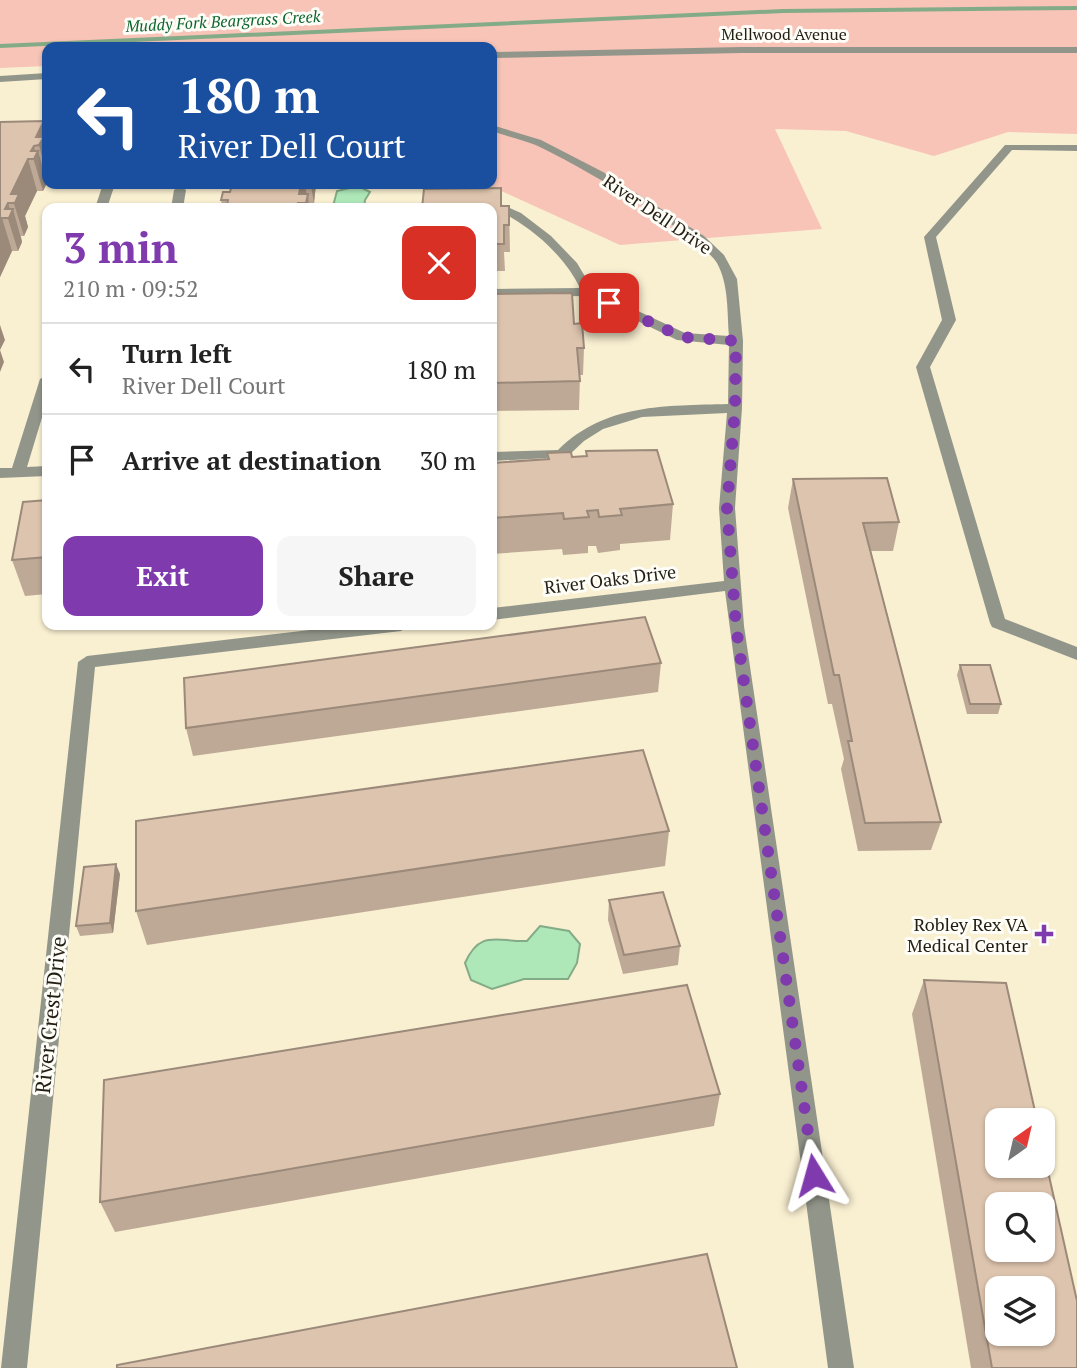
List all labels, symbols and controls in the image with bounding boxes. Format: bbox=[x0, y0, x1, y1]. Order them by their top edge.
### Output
water label: Muddy Fork Beargrass Creek bbox=[124, 5, 321, 37]
street label: Mellwood Avenue bbox=[721, 23, 847, 45]
text: 180 m bbox=[178, 62, 320, 127]
icon: left bbox=[63, 70, 154, 161]
text: River Dell Court bbox=[178, 125, 406, 167]
street label: River Dell Drive bbox=[599, 169, 717, 259]
text: 3 min bbox=[63, 219, 178, 275]
button: close bbox=[402, 226, 476, 300]
text: 210 m · 09:52 bbox=[63, 273, 198, 304]
pin bbox=[579, 273, 639, 333]
icon: arrive bbox=[590, 284, 628, 322]
text: Turn left bbox=[122, 336, 232, 370]
icon: left bbox=[63, 350, 101, 388]
text: 180 m bbox=[406, 352, 476, 386]
text: River Dell Court bbox=[122, 370, 286, 401]
icon: arrive bbox=[63, 441, 101, 479]
text: Arrive at destination bbox=[122, 443, 381, 477]
text: 30 m bbox=[420, 443, 476, 477]
button: Exit bbox=[63, 536, 263, 616]
button: Share bbox=[277, 536, 476, 616]
street label: River Oaks Drive bbox=[543, 559, 677, 599]
place label: Robley Rex VA Medical Center bbox=[907, 912, 1029, 957]
marker: Robley Rex VA Medical Center bbox=[1034, 924, 1054, 944]
street label: River Crest Drive bbox=[28, 935, 72, 1095]
north arrow bbox=[985, 1108, 1055, 1178]
map controls bbox=[985, 1108, 1055, 1346]
position arrow bbox=[777, 1138, 851, 1212]
button: search bbox=[985, 1192, 1055, 1262]
button: layers bbox=[985, 1276, 1055, 1346]

